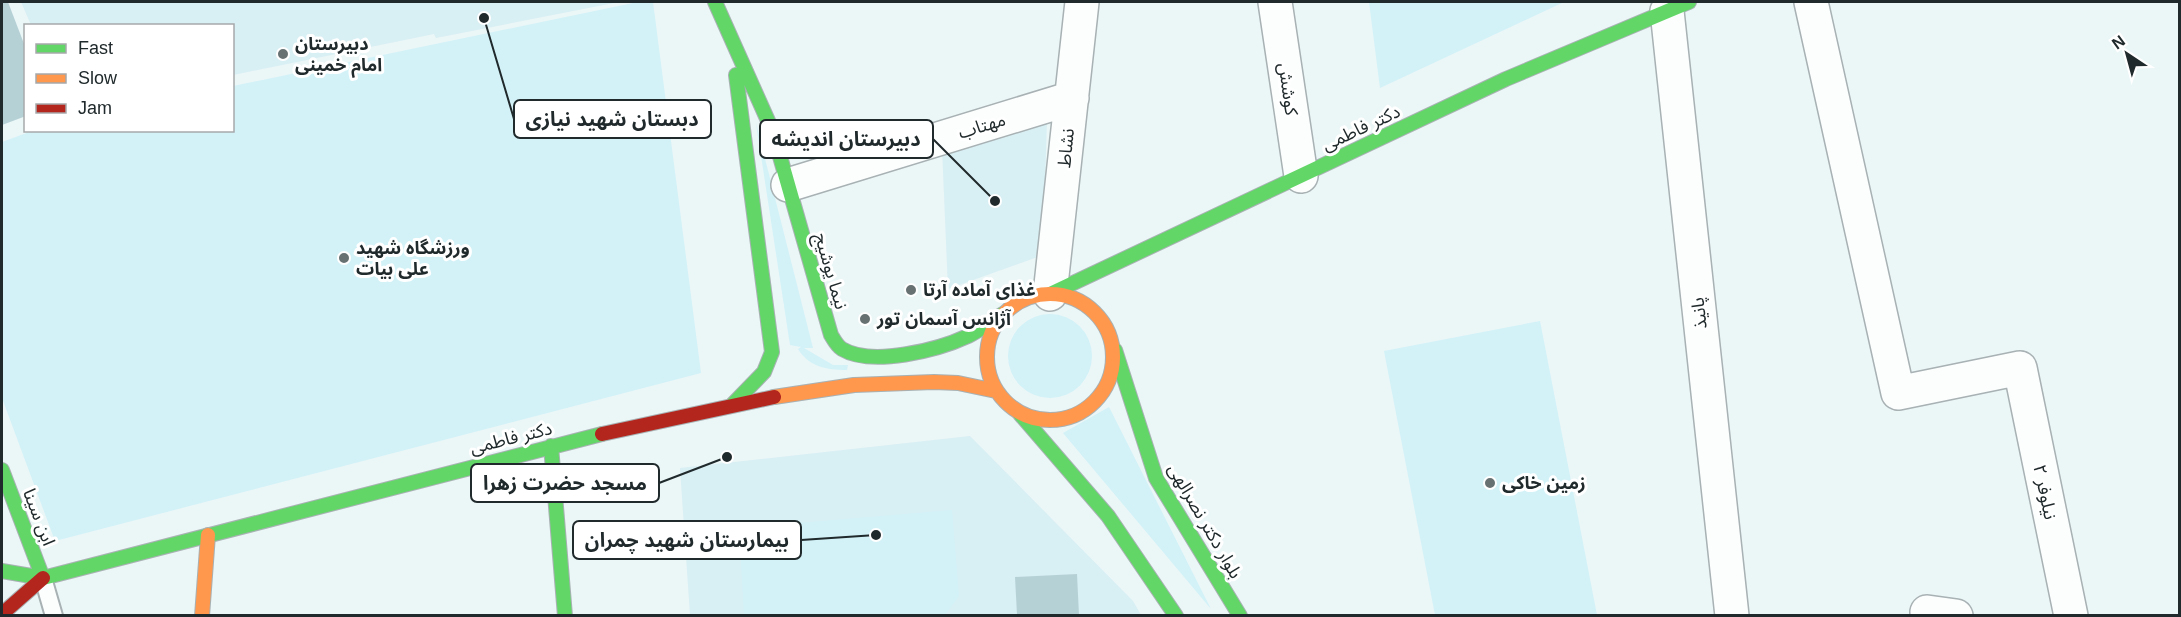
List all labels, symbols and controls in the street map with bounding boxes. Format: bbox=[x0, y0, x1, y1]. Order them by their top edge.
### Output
legend bbox=[24, 24, 234, 132]
north arrow bbox=[2097, 24, 2157, 84]
text: N bbox=[2109, 32, 2128, 53]
place label: دبیرستان امام خمینی bbox=[295, 34, 382, 78]
text: Fast bbox=[78, 38, 113, 58]
marker: دبیرستان امام خمینی bbox=[276, 47, 290, 61]
street label: کوشش bbox=[1273, 61, 1302, 117]
text: Slow bbox=[78, 68, 118, 88]
text: Jam bbox=[78, 98, 112, 118]
callout: دبستان شهید نیازی bbox=[514, 100, 711, 138]
street label: دکتر فاطمی bbox=[1319, 101, 1404, 156]
text: دبستان شهید نیازی bbox=[525, 108, 699, 131]
street label: مهتاب bbox=[956, 109, 1008, 143]
callout: دبیرستان اندیشه bbox=[760, 120, 933, 158]
street label: نشاط bbox=[1054, 127, 1078, 169]
text: دبیرستان اندیشه bbox=[771, 128, 921, 151]
street label: نیما یوشیج bbox=[808, 230, 851, 312]
place label: ورزشگاه شهید علی بیات bbox=[356, 238, 470, 279]
marker: ورزشگاه شهید علی بیات bbox=[337, 251, 351, 265]
place label: غذای آماده آرتا bbox=[923, 279, 1036, 301]
marker: غذای آماده آرتا bbox=[904, 283, 918, 297]
street label: پانیذ bbox=[1687, 296, 1712, 330]
place label: آژانس آسمان تور bbox=[876, 308, 1012, 330]
marker: آژانس آسمان تور bbox=[858, 312, 872, 326]
street label: دکتر فاطمی bbox=[468, 418, 554, 459]
street label: بلوار دکتر نصرالهی bbox=[1163, 460, 1246, 583]
street label: نیلوفر ۲ bbox=[2028, 463, 2061, 522]
callout: مسجد حضرت زهرا bbox=[471, 464, 659, 502]
text: مسجد حضرت زهرا bbox=[483, 472, 647, 495]
place label: زمین خاکی bbox=[1502, 473, 1586, 494]
marker: زمین خاکی bbox=[1483, 476, 1497, 490]
street label: ابن سینا bbox=[18, 486, 59, 549]
callout: بیمارستان شهید چمران bbox=[573, 521, 801, 559]
text: بیمارستان شهید چمران bbox=[585, 529, 789, 554]

